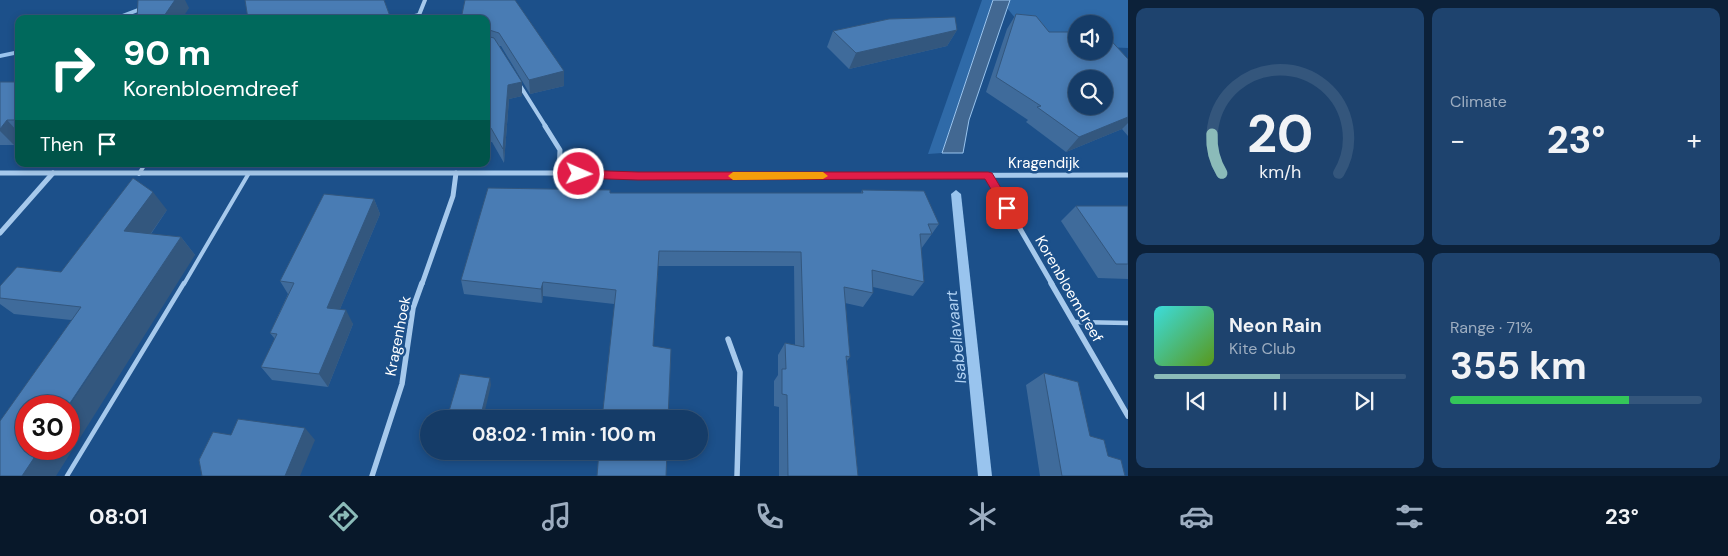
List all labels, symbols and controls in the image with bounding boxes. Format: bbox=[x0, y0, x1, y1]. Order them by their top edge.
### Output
map controls bbox=[1068, 15, 1113, 115]
button: sound bbox=[1068, 15, 1113, 60]
text: 90 m bbox=[123, 30, 211, 76]
icon: right bbox=[40, 35, 105, 100]
button: search bbox=[1068, 70, 1113, 115]
text: Korenbloemdreef bbox=[123, 74, 299, 103]
text: Climate bbox=[1450, 91, 1507, 112]
text: 20 bbox=[1247, 100, 1313, 168]
text: 23° bbox=[1547, 115, 1605, 165]
text: − bbox=[1450, 122, 1465, 159]
text: + bbox=[1687, 122, 1702, 159]
icon: arrive bbox=[93, 130, 121, 158]
text: Then bbox=[40, 132, 83, 157]
position arrow bbox=[552, 147, 604, 199]
street label: Kragendijk bbox=[1008, 153, 1080, 173]
text: km/h bbox=[1259, 160, 1301, 184]
pin bbox=[986, 187, 1028, 229]
icon: arrive bbox=[993, 194, 1021, 222]
street label: Korenbloemdreef bbox=[1030, 232, 1108, 346]
water label: Isabellavaart bbox=[941, 288, 971, 385]
street label: Kragenhoek bbox=[380, 294, 416, 378]
text: Neon Rain bbox=[1229, 313, 1322, 338]
text: Range · 71% bbox=[1450, 317, 1533, 338]
text: Kite Club bbox=[1229, 338, 1296, 359]
text: 355 km bbox=[1450, 341, 1587, 391]
icon: previous bbox=[1182, 387, 1210, 415]
icon: pause bbox=[1266, 387, 1294, 415]
icon: next bbox=[1350, 387, 1378, 415]
speed limit sign: 30 bbox=[15, 395, 80, 460]
text: 08:02 · 1 min · 100 m bbox=[472, 422, 656, 447]
icon: directions bbox=[326, 499, 361, 534]
icon: music bbox=[539, 499, 574, 534]
icon: phone bbox=[752, 499, 787, 534]
icon: climate bbox=[965, 499, 1000, 534]
icon: car bbox=[1179, 499, 1214, 534]
icon: filters bbox=[1392, 499, 1427, 534]
text: 08:01 bbox=[89, 502, 148, 531]
text: 23° bbox=[1605, 502, 1639, 531]

